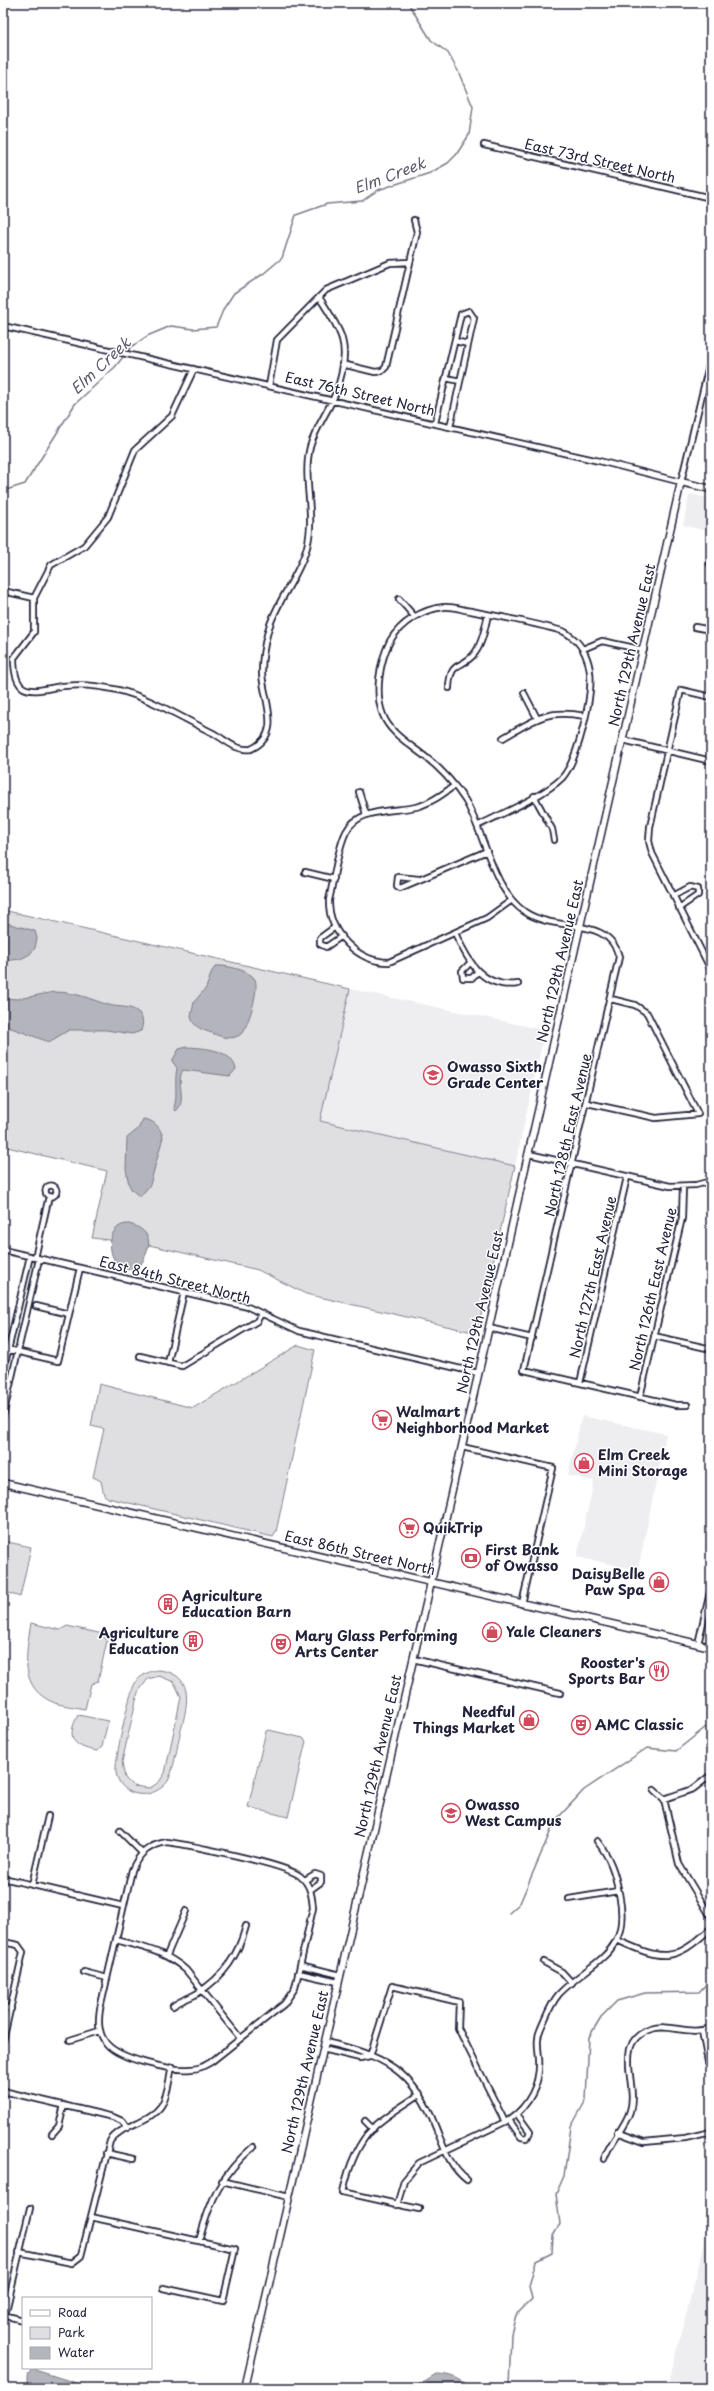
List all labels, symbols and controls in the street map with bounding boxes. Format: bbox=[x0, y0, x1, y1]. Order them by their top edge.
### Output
street label: East 73rd Street North bbox=[523, 133, 678, 188]
water label: Elm Creek bbox=[350, 150, 429, 199]
water label: Elm Creek bbox=[65, 330, 136, 399]
street label: East 76th Street North bbox=[283, 366, 437, 421]
street label: North 129th Avenue East bbox=[603, 561, 661, 728]
street label: North 129th Avenue East bbox=[531, 877, 589, 1044]
street label: North 128th East Avenue bbox=[538, 1051, 597, 1219]
place label: Owasso Sixth Grade Center bbox=[447, 1056, 544, 1093]
school or university icon: Owasso Sixth Grade Center bbox=[422, 1064, 444, 1086]
street label: North 127th East Avenue bbox=[564, 1193, 621, 1360]
street label: North 126th East Avenue bbox=[623, 1205, 682, 1373]
street label: North 129th Avenue East bbox=[451, 1228, 509, 1395]
street label: East 84th Street North bbox=[97, 1251, 253, 1308]
place label: Walmart Neighborhood Market bbox=[396, 1401, 550, 1438]
supermarket icon: Walmart Neighborhood Market bbox=[371, 1409, 393, 1431]
place label: Elm Creek Mini Storage bbox=[598, 1444, 688, 1481]
shop icon: Elm Creek Mini Storage bbox=[573, 1452, 595, 1474]
supermarket icon: QuikTrip bbox=[398, 1517, 420, 1539]
place label: QuikTrip bbox=[423, 1517, 483, 1538]
street label: East 86th Street North bbox=[283, 1525, 438, 1580]
place label: First Bank of Owasso bbox=[485, 1539, 560, 1576]
bank icon: First Bank of Owasso bbox=[460, 1547, 482, 1569]
place label: DaisyBelle Paw Spa bbox=[572, 1563, 645, 1600]
shop icon: DaisyBelle Paw Spa bbox=[648, 1571, 670, 1593]
place label: Agriculture Education Barn bbox=[182, 1585, 291, 1622]
building icon: Agriculture Education Barn bbox=[157, 1593, 179, 1615]
shop icon: Yale Cleaners bbox=[481, 1621, 503, 1643]
place label: Yale Cleaners bbox=[506, 1621, 602, 1642]
place label: Agriculture Education bbox=[99, 1622, 179, 1659]
place label: Mary Glass Performing Arts Center bbox=[294, 1625, 458, 1662]
building icon: Agriculture Education bbox=[182, 1630, 204, 1652]
theatre icon: Mary Glass Performing Arts Center bbox=[270, 1633, 292, 1655]
place label: Rooster's Sports Bar bbox=[568, 1652, 646, 1689]
restaurant icon: Rooster's Sports Bar bbox=[648, 1660, 670, 1682]
street label: North 129th Avenue East bbox=[349, 1672, 407, 1839]
place label: Needful Things Market bbox=[413, 1701, 515, 1738]
shop icon: Needful Things Market bbox=[518, 1709, 540, 1731]
theatre icon: AMC Classic bbox=[570, 1714, 592, 1736]
place label: AMC Classic bbox=[595, 1714, 684, 1735]
place label: Owasso West Campus bbox=[465, 1794, 562, 1831]
school or university icon: Owasso West Campus bbox=[440, 1802, 462, 1824]
street label: North 129th Avenue East bbox=[276, 1988, 334, 2155]
legend bbox=[22, 2297, 152, 2369]
text: Road bbox=[58, 2303, 87, 2321]
text: Park bbox=[58, 2323, 85, 2341]
text: Water bbox=[58, 2343, 95, 2361]

